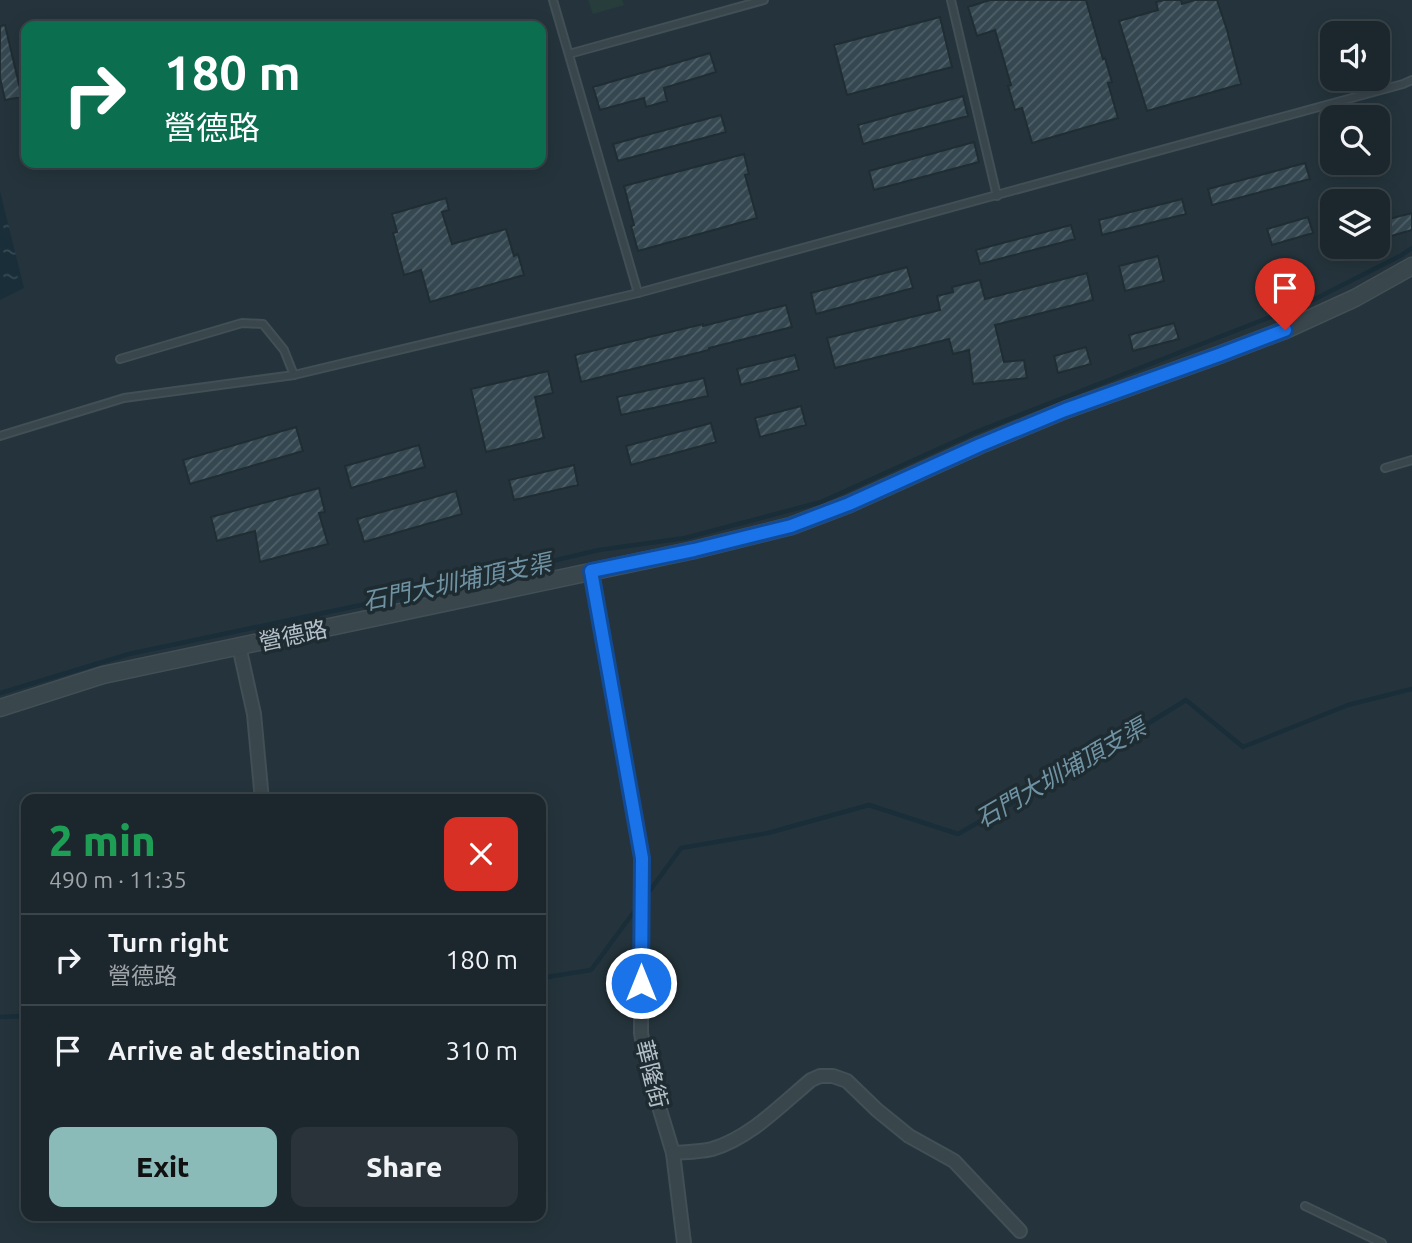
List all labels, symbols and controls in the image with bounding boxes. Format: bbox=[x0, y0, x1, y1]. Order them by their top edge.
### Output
map controls bbox=[1320, 21, 1390, 259]
button: sound bbox=[1320, 21, 1390, 91]
text: 180 m bbox=[164, 44, 301, 99]
icon: right bbox=[49, 49, 140, 140]
button: search bbox=[1320, 105, 1390, 175]
text: 營德路 bbox=[164, 109, 260, 145]
button: layers bbox=[1320, 189, 1390, 259]
pin bbox=[1255, 258, 1315, 330]
icon: arrive bbox=[1266, 269, 1304, 307]
water label: 石門大圳埔頂支渠 bbox=[360, 548, 557, 615]
street label: 營德路 bbox=[257, 616, 329, 654]
water label: 石門大圳埔頂支渠 bbox=[971, 712, 1153, 833]
text: 2 min bbox=[49, 817, 156, 864]
button: close bbox=[444, 817, 518, 891]
text: 490 m · 11:35 bbox=[49, 867, 187, 892]
text: Turn right bbox=[108, 928, 229, 957]
icon: right bbox=[49, 941, 87, 979]
text: 180 m bbox=[446, 945, 518, 974]
position arrow bbox=[604, 946, 678, 1020]
text: 營德路 bbox=[108, 963, 177, 988]
icon: arrive bbox=[49, 1032, 87, 1070]
text: Arrive at destination bbox=[108, 1036, 361, 1065]
text: 310 m bbox=[446, 1036, 518, 1065]
street label: 華隆街 bbox=[632, 1038, 672, 1110]
button: Exit bbox=[49, 1127, 277, 1207]
button: Share bbox=[291, 1127, 518, 1207]

